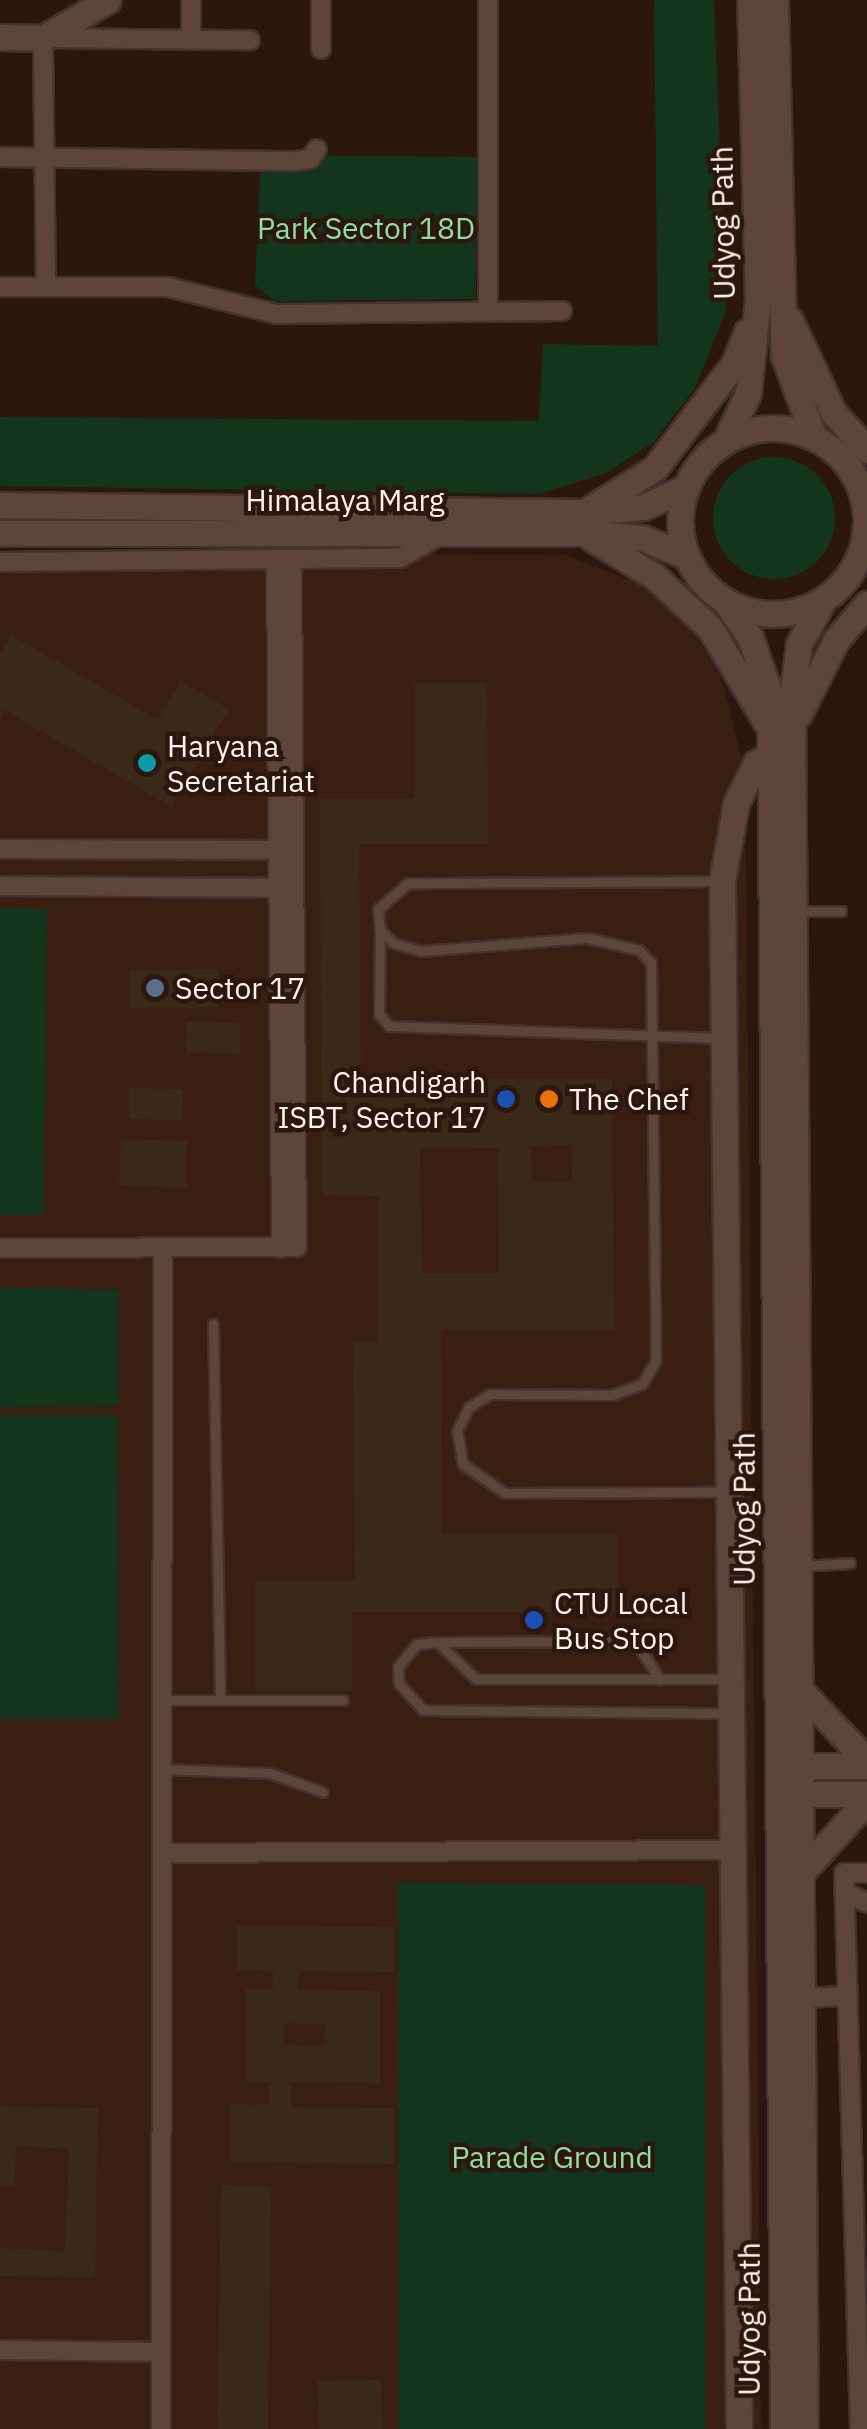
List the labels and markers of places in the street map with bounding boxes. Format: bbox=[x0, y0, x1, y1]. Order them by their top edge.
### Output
place label: Haryana Secretariat bbox=[167, 728, 315, 798]
marker: Haryana Secretariat bbox=[136, 752, 158, 774]
place label: Sector 17 bbox=[175, 970, 305, 1006]
marker: Sector 17 bbox=[144, 977, 166, 999]
place label: Chandigarh ISBT, Sector 17 bbox=[277, 1064, 486, 1134]
place label: The Chef bbox=[569, 1081, 689, 1117]
marker: Chandigarh ISBT, Sector 17 bbox=[495, 1088, 517, 1110]
marker: The Chef bbox=[538, 1088, 560, 1110]
place label: CTU Local Bus Stop bbox=[554, 1585, 688, 1656]
marker: CTU Local Bus Stop bbox=[523, 1609, 545, 1631]

